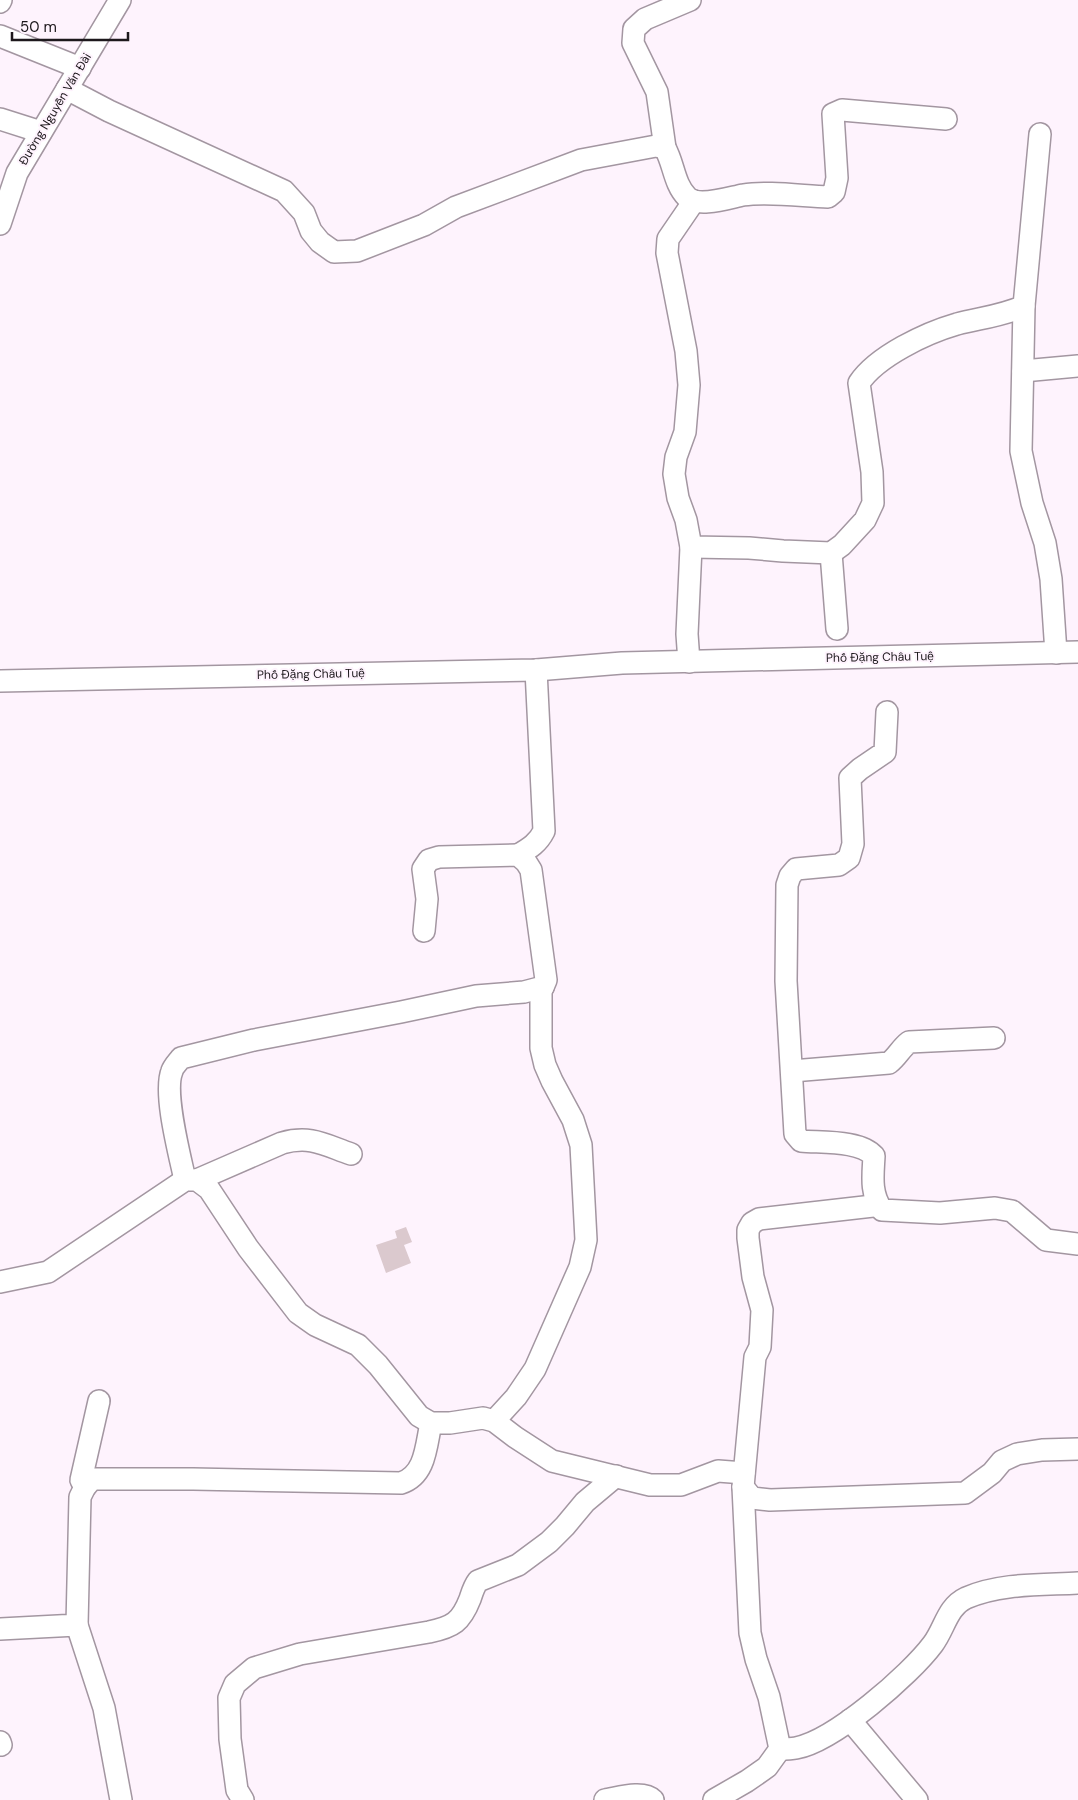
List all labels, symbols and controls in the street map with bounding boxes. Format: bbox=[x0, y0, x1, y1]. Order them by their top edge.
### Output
scale bar bbox=[12, 10, 129, 42]
text: 50 m bbox=[20, 17, 57, 37]
street label: Đường Nguyễn Văn Đài bbox=[15, 50, 95, 168]
street label: Phố Đặng Châu Tuệ bbox=[826, 648, 934, 666]
street label: Phố Đặng Châu Tuệ bbox=[257, 665, 365, 683]

